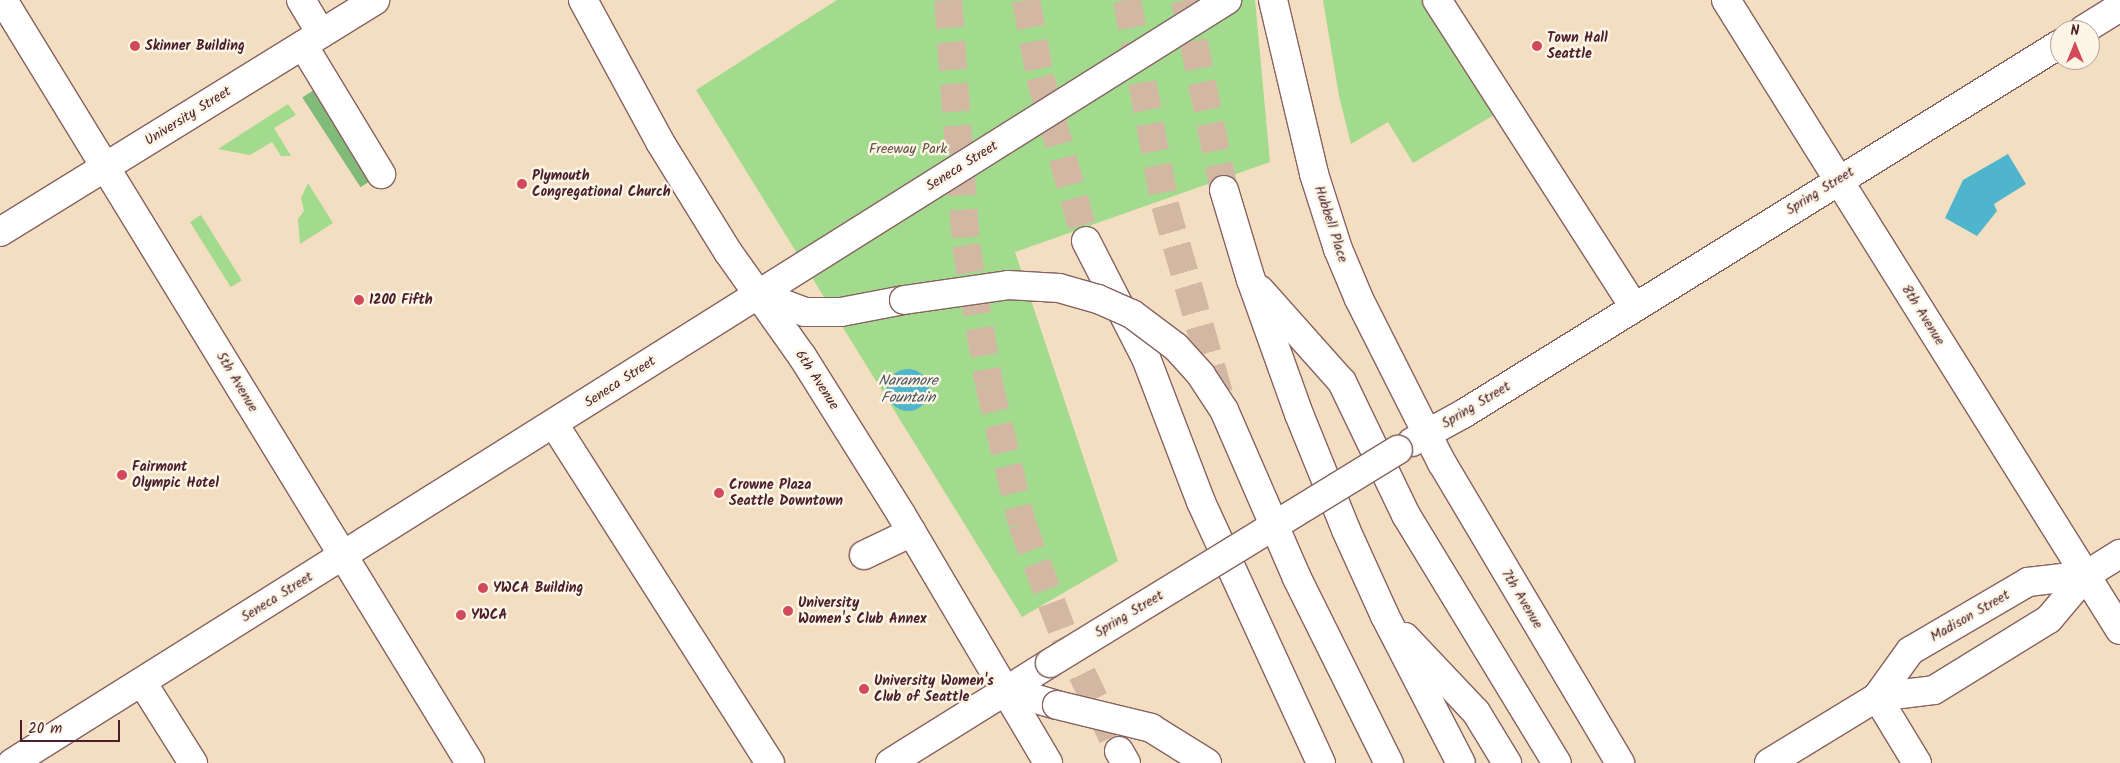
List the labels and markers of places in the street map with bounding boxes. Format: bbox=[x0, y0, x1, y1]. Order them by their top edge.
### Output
place label: Town Hall Seattle bbox=[1547, 30, 1608, 62]
place label: Skinner Building bbox=[145, 38, 245, 54]
marker: Skinner Building bbox=[129, 40, 141, 52]
marker: Town Hall Seattle bbox=[1531, 40, 1543, 52]
place label: Plymouth Congregational Church bbox=[532, 168, 671, 200]
marker: Plymouth Congregational Church bbox=[516, 178, 528, 190]
place label: 1200 Fifth bbox=[369, 292, 433, 308]
marker: 1200 Fifth bbox=[353, 294, 365, 306]
place label: Fairmont Olympic Hotel bbox=[132, 459, 219, 492]
marker: Fairmont Olympic Hotel bbox=[116, 469, 128, 481]
place label: Crowne Plaza Seattle Downtown bbox=[729, 477, 843, 510]
marker: Crowne Plaza Seattle Downtown bbox=[713, 487, 725, 499]
place label: YWCA Building bbox=[493, 580, 583, 596]
marker: YWCA Building bbox=[477, 582, 489, 594]
place label: University Women's Club Annex bbox=[798, 595, 927, 628]
marker: University Women's Club Annex bbox=[782, 605, 794, 617]
place label: YWCA bbox=[471, 607, 507, 623]
marker: YWCA bbox=[455, 609, 467, 621]
place label: University Women's Club of Seattle bbox=[874, 673, 994, 706]
marker: University Women's Club of Seattle bbox=[858, 683, 870, 695]

